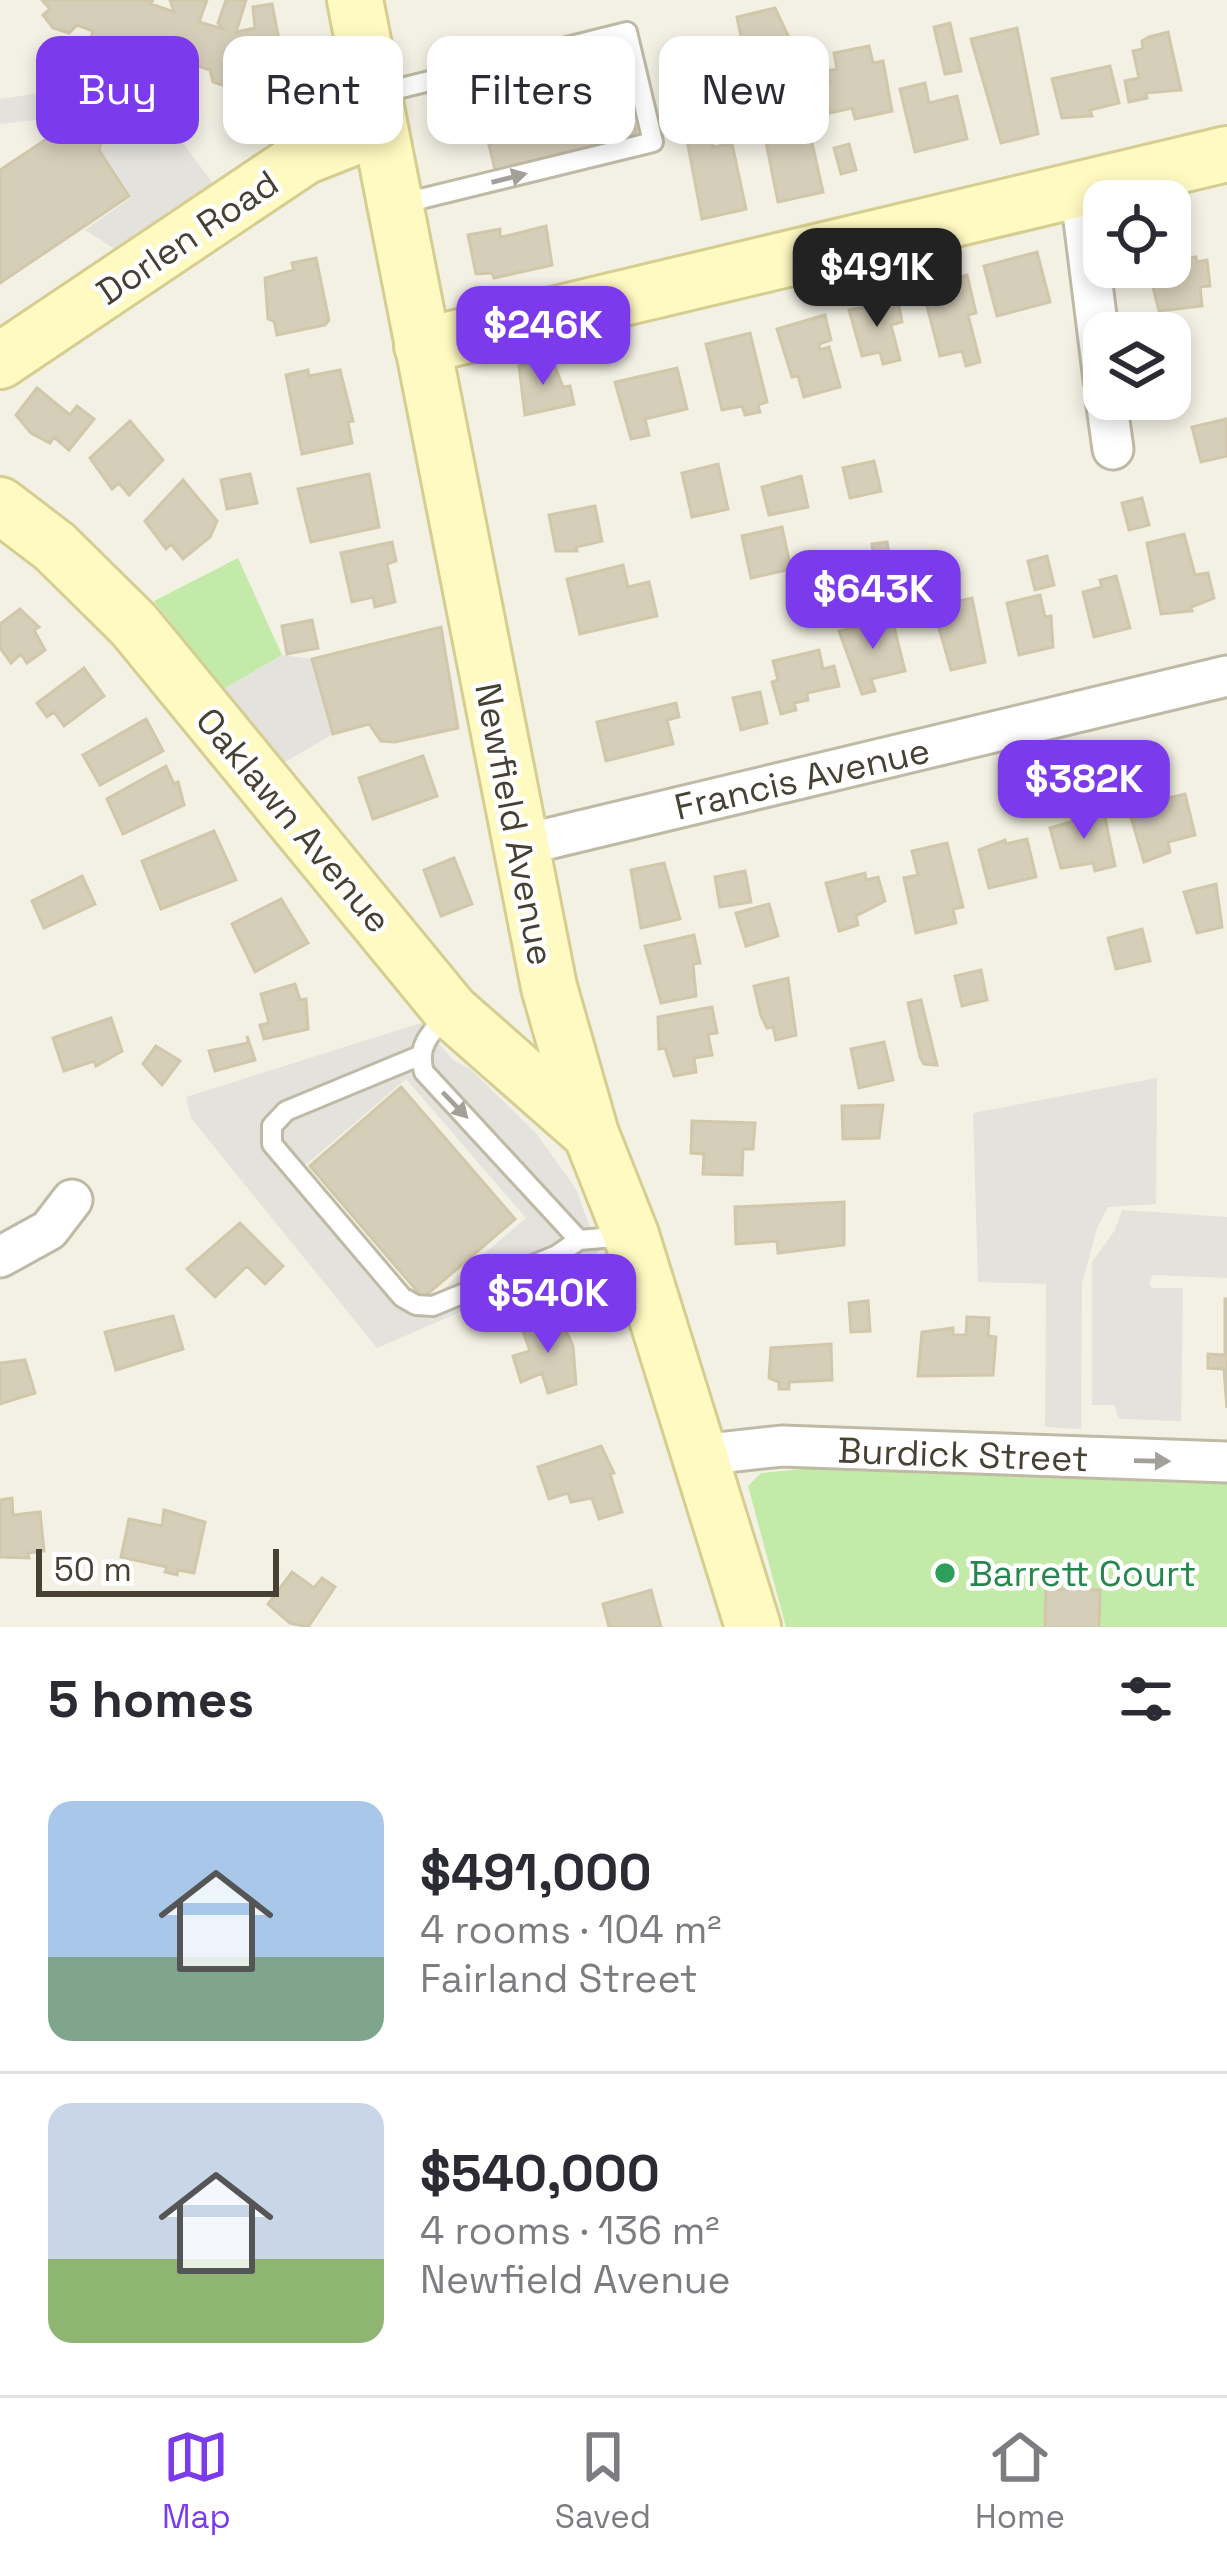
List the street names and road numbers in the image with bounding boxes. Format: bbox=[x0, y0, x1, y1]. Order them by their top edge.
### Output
street label: Dorlen Road bbox=[88, 160, 287, 315]
street label: Newfield Avenue bbox=[464, 679, 564, 969]
street label: Oaklawn Avenue bbox=[186, 699, 401, 943]
street label: Francis Avenue bbox=[670, 727, 934, 831]
street label: Burdick Street bbox=[837, 1428, 1089, 1482]

